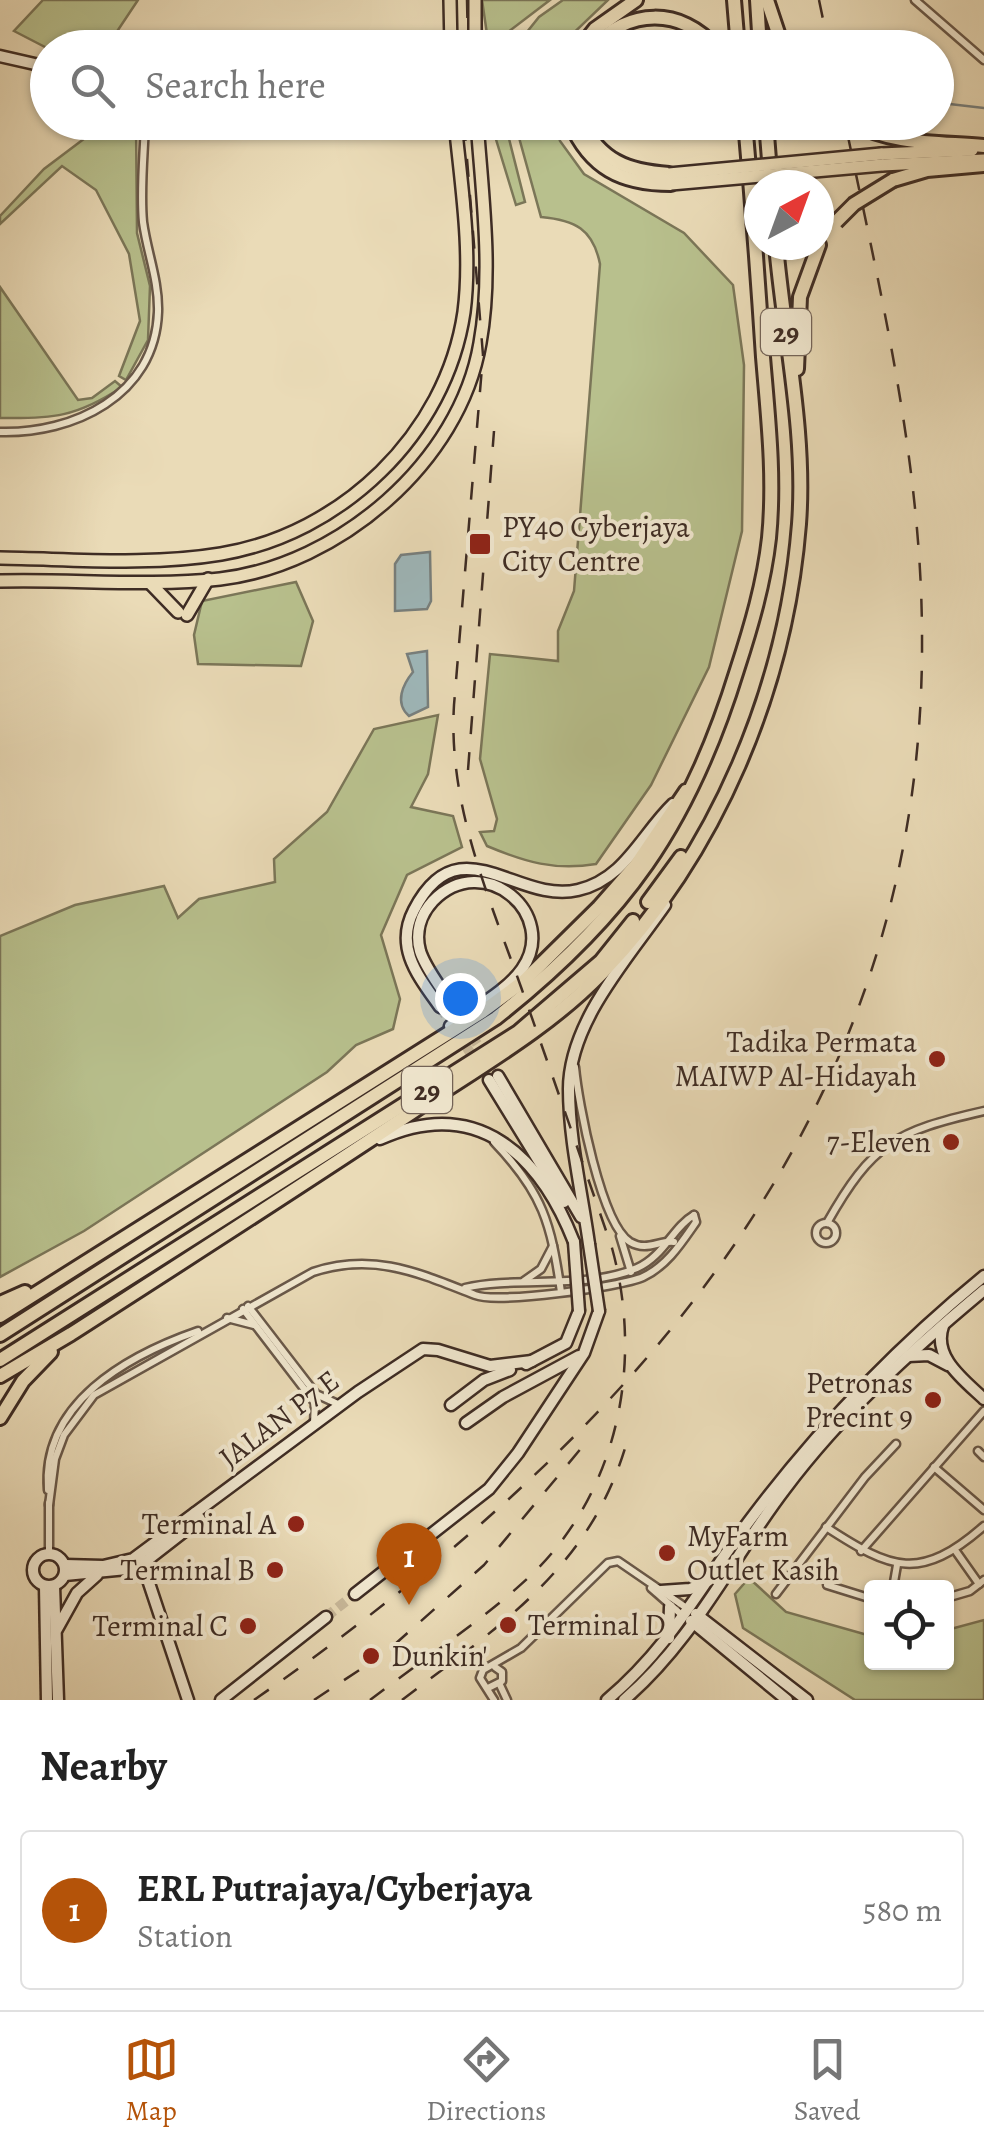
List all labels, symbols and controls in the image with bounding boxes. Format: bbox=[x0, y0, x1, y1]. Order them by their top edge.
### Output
search box bbox=[30, 30, 954, 140]
icon: search bbox=[65, 58, 120, 113]
text: Search here bbox=[145, 59, 326, 111]
north arrow bbox=[744, 170, 834, 260]
road number: 29 bbox=[761, 309, 811, 355]
place label: PY40 Cyberjaya City Centre bbox=[502, 507, 690, 581]
marker: PY40 Cyberjaya City Centre bbox=[467, 531, 493, 557]
your location bbox=[435, 973, 486, 1024]
place label: Tadika Permata MAIWP Al-Hidayah bbox=[675, 1022, 917, 1096]
marker: Tadika Permata MAIWP Al-Hidayah bbox=[926, 1048, 948, 1070]
road number: 29 bbox=[402, 1067, 452, 1113]
place label: 7-Eleven bbox=[827, 1122, 931, 1162]
marker: 7-Eleven bbox=[940, 1131, 962, 1153]
street label: JALAN P7 E bbox=[211, 1361, 347, 1477]
place label: Petronas Precint 9 bbox=[805, 1363, 913, 1437]
marker: Petronas Precint 9 bbox=[922, 1389, 944, 1411]
place label: Terminal A bbox=[142, 1504, 276, 1544]
marker: Terminal A bbox=[285, 1513, 307, 1535]
place label: MyFarm Outlet Kasih bbox=[687, 1516, 840, 1590]
pin: 1 bbox=[376, 1522, 442, 1605]
marker: MyFarm Outlet Kasih bbox=[656, 1542, 678, 1564]
place label: Terminal B bbox=[120, 1550, 255, 1590]
marker: Terminal B bbox=[264, 1559, 286, 1581]
map controls bbox=[864, 1580, 954, 1670]
button: locate bbox=[864, 1580, 954, 1670]
place label: Terminal D bbox=[528, 1605, 666, 1645]
place label: Terminal C bbox=[93, 1606, 228, 1646]
marker: Terminal D bbox=[497, 1614, 519, 1636]
marker: Terminal C bbox=[237, 1615, 259, 1637]
place label: Dunkin' bbox=[391, 1636, 487, 1676]
marker: Dunkin' bbox=[360, 1645, 382, 1667]
text: Nearby bbox=[40, 1737, 167, 1794]
text: ERL Putrajaya/Cyberjaya bbox=[137, 1862, 533, 1914]
text: 1 bbox=[69, 1888, 80, 1932]
text: 580 m bbox=[863, 1888, 942, 1932]
text: Station bbox=[137, 1914, 233, 1958]
tab: Map bbox=[124, 2032, 179, 2130]
tab: Directions bbox=[426, 2032, 546, 2130]
tab: Saved bbox=[794, 2032, 860, 2130]

